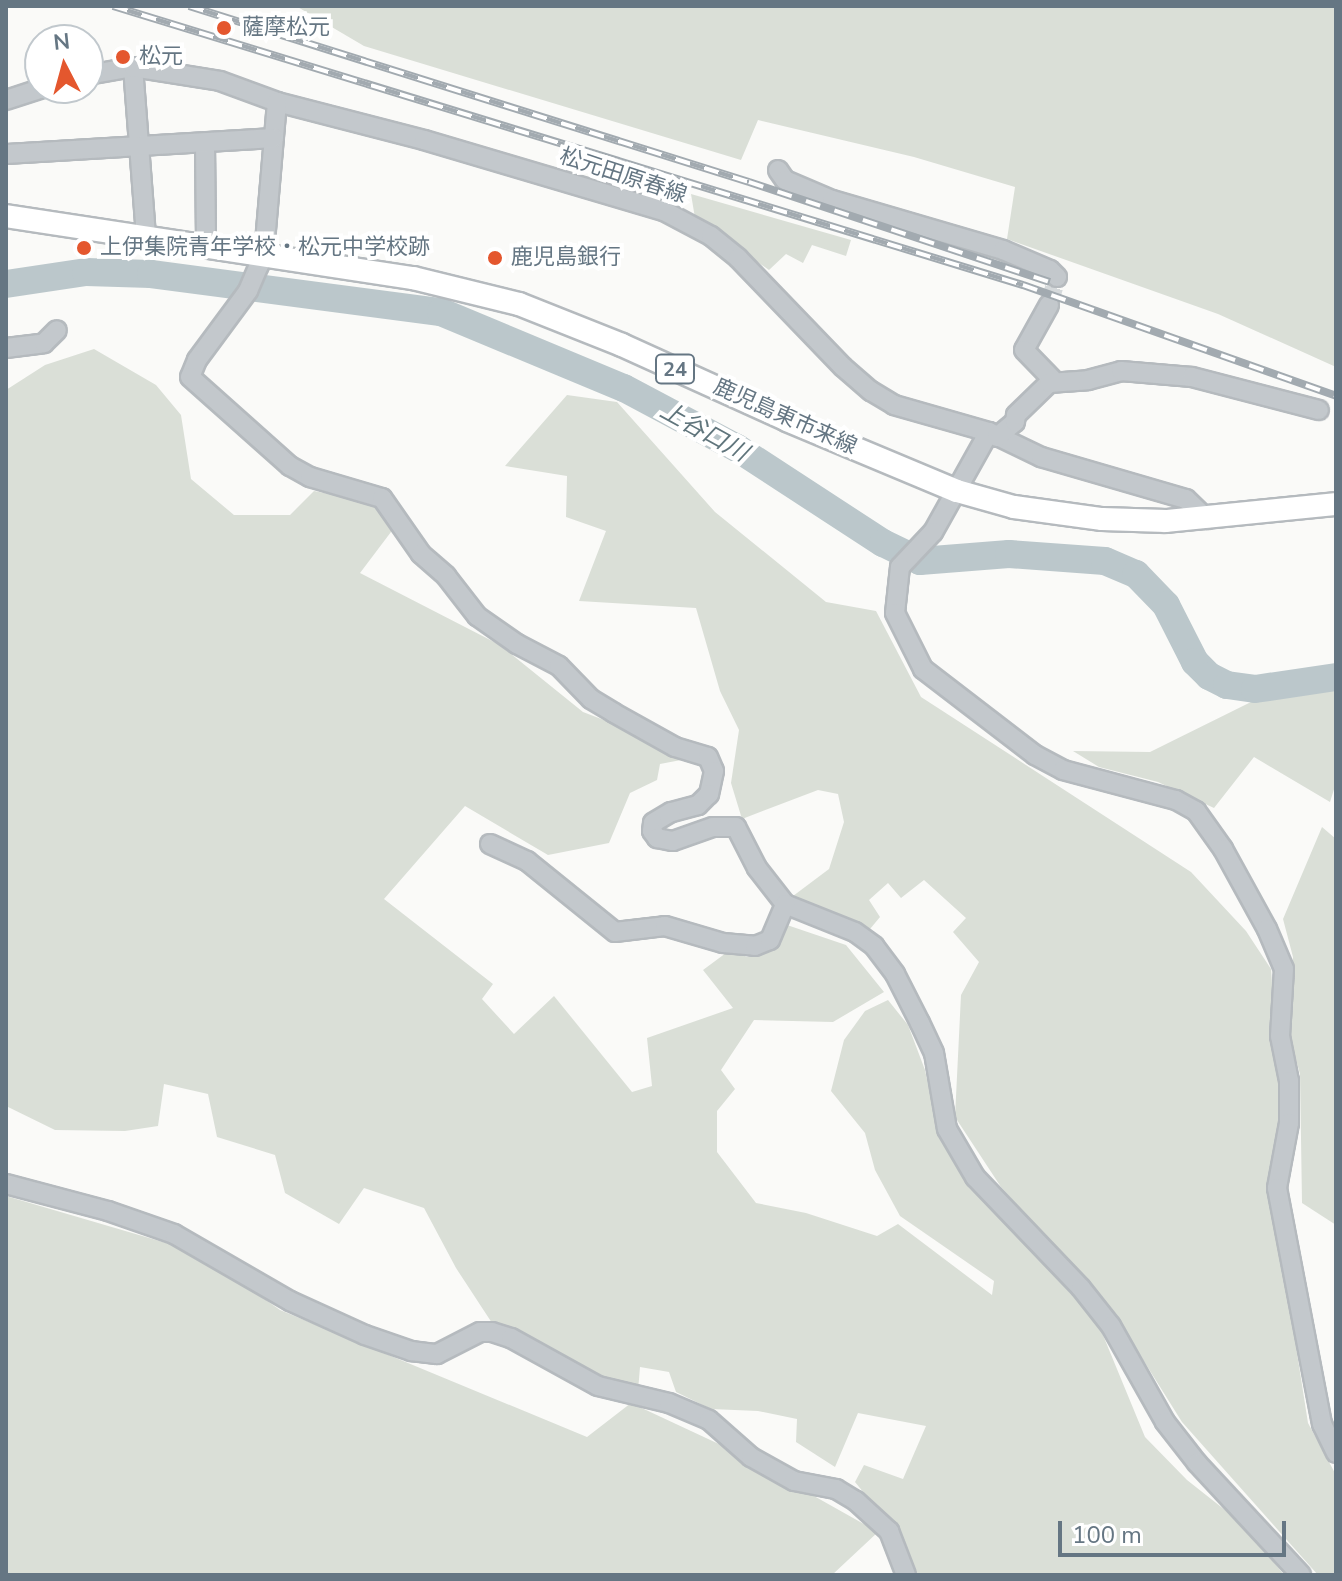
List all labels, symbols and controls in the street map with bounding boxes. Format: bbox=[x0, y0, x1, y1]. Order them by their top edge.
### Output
place label: 薩摩松元 bbox=[242, 15, 330, 41]
marker: 薩摩松元 bbox=[213, 17, 235, 39]
north arrow bbox=[24, 24, 104, 104]
text: N bbox=[52, 26, 71, 58]
place label: 松元 bbox=[139, 44, 183, 70]
marker: 松元 bbox=[114, 48, 132, 66]
street label: 松元田原春線 bbox=[556, 143, 690, 209]
place label: 上伊集院青年学校・松元中学校跡 bbox=[100, 235, 430, 261]
marker: 上伊集院青年学校・松元中学校跡 bbox=[75, 239, 93, 257]
place label: 鹿児島銀行 bbox=[511, 245, 621, 271]
marker: 鹿児島銀行 bbox=[486, 249, 504, 267]
road number: 24 bbox=[655, 353, 695, 385]
street label: 鹿児島東市来線 bbox=[709, 374, 861, 460]
water label: 上谷口川 bbox=[655, 396, 753, 468]
scale bar bbox=[1062, 1505, 1290, 1555]
text: 100 m bbox=[1072, 1519, 1142, 1551]

